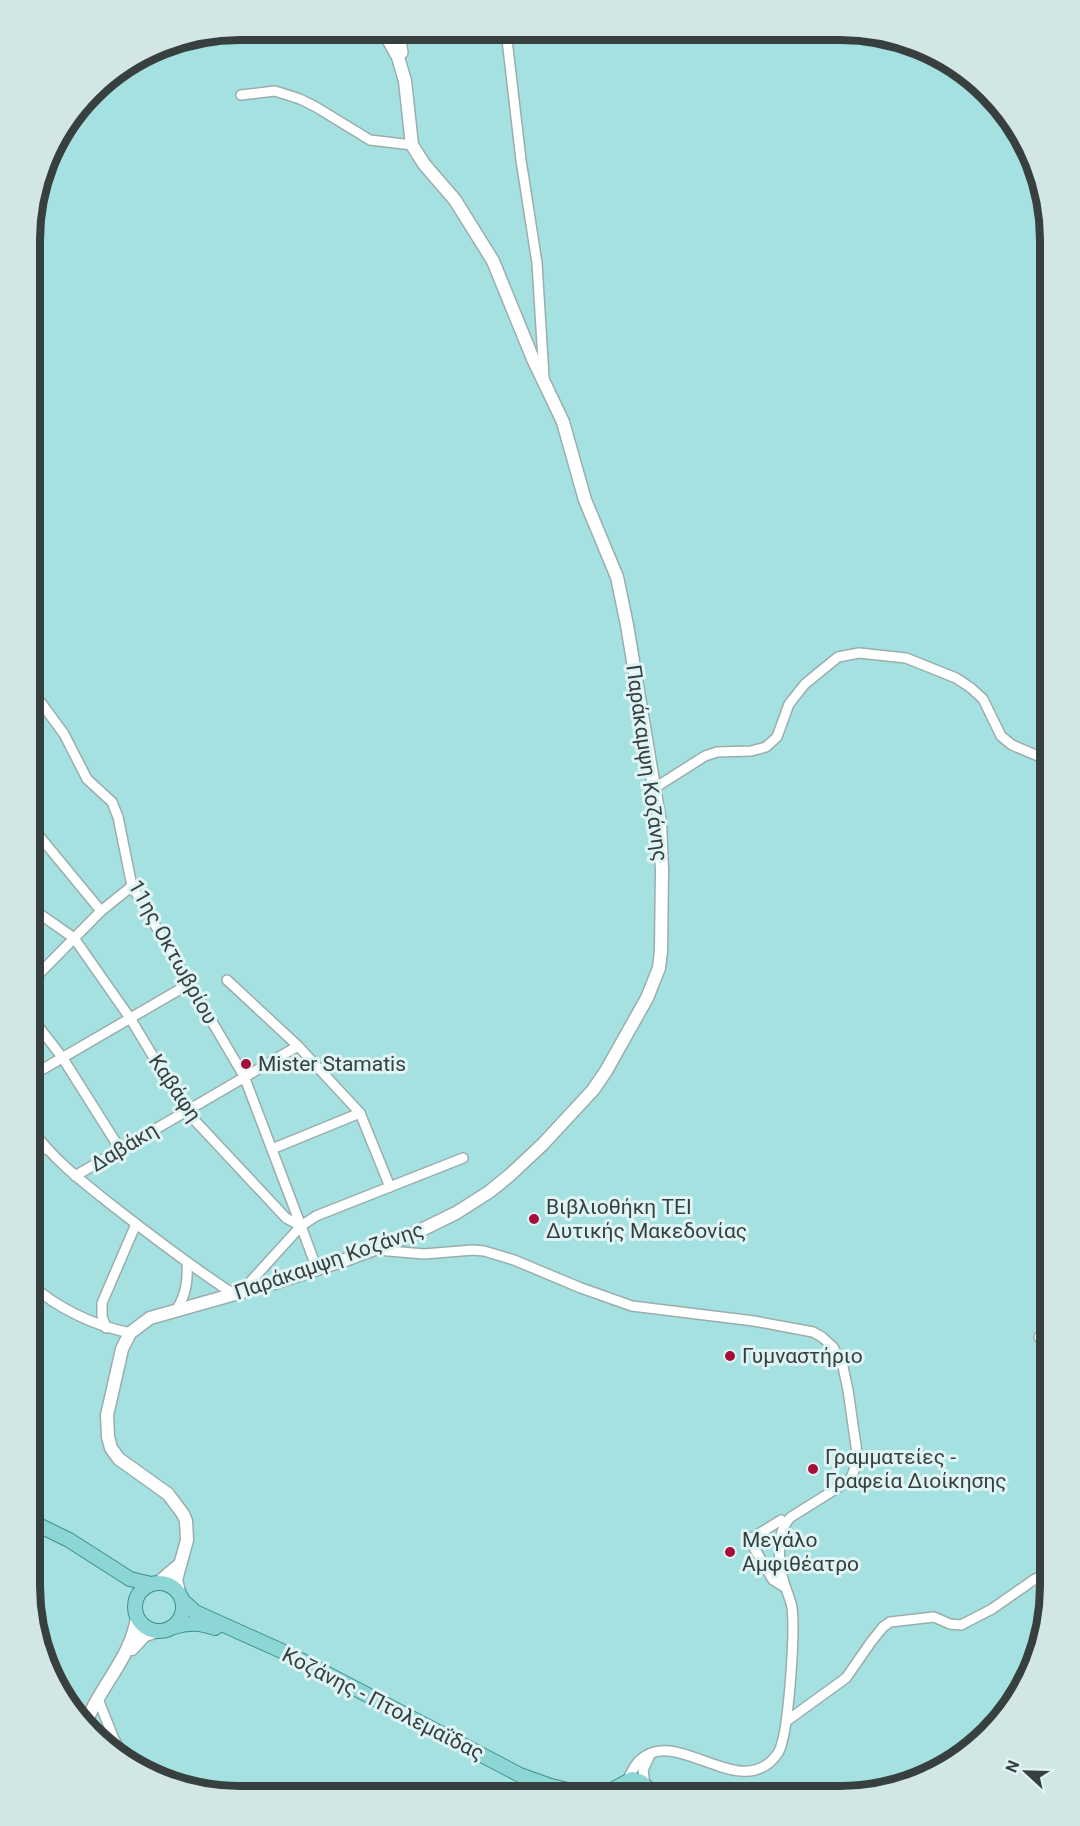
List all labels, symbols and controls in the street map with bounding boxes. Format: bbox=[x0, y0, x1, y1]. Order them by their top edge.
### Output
street label: Παράκαμψη Κοζάνης bbox=[621, 663, 673, 863]
street label: 11ης Οκτωβρίου bbox=[123, 876, 223, 1028]
street label: Καβάφη bbox=[144, 1050, 206, 1126]
place label: Mister Stamatis bbox=[258, 1052, 406, 1076]
marker: Mister Stamatis bbox=[239, 1057, 253, 1071]
street label: Δαβάκη bbox=[86, 1118, 162, 1176]
place label: Βιβλιοθήκη ΤΕΙ Δυτικής Μακεδονίας bbox=[546, 1195, 747, 1243]
marker: Βιβλιοθήκη ΤΕΙ Δυτικής Μακεδονίας bbox=[527, 1212, 541, 1226]
street label: Παράκαμψη Κοζάνης bbox=[231, 1217, 427, 1305]
place label: Γυμναστήριο bbox=[742, 1344, 863, 1368]
marker: Γυμναστήριο bbox=[723, 1349, 737, 1363]
place label: Γραμματείες - Γραφεία Διοίκησης bbox=[825, 1445, 1007, 1493]
marker: Γραμματείες - Γραφεία Διοίκησης bbox=[806, 1462, 820, 1476]
place label: Μεγάλο Αμφιθέατρο bbox=[742, 1528, 859, 1576]
marker: Μεγάλο Αμφιθέατρο bbox=[723, 1545, 737, 1559]
street label: Κοζάνης - Πτολεμαΐδας bbox=[278, 1643, 488, 1765]
north arrow bbox=[996, 1742, 1056, 1802]
text: N bbox=[1002, 1758, 1023, 1775]

